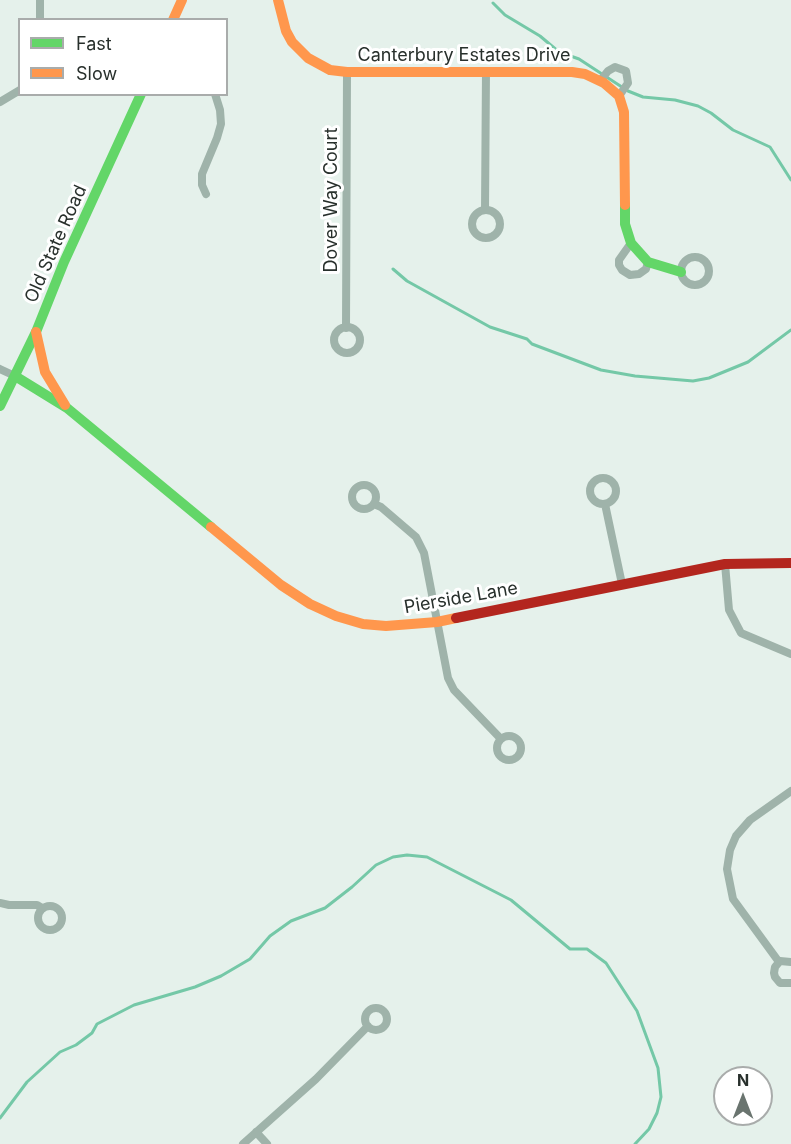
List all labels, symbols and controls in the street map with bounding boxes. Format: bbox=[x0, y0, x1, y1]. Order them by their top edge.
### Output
legend bbox=[18, 18, 228, 96]
text: Fast bbox=[76, 33, 112, 54]
street label: Canterbury Estates Drive bbox=[358, 45, 570, 67]
text: Slow bbox=[76, 63, 117, 84]
street label: Dover Way Court bbox=[321, 128, 343, 272]
street label: Old State Road bbox=[20, 182, 92, 306]
street label: Pierside Lane bbox=[403, 577, 519, 619]
north arrow bbox=[713, 1066, 773, 1126]
text: N bbox=[737, 1070, 749, 1090]

